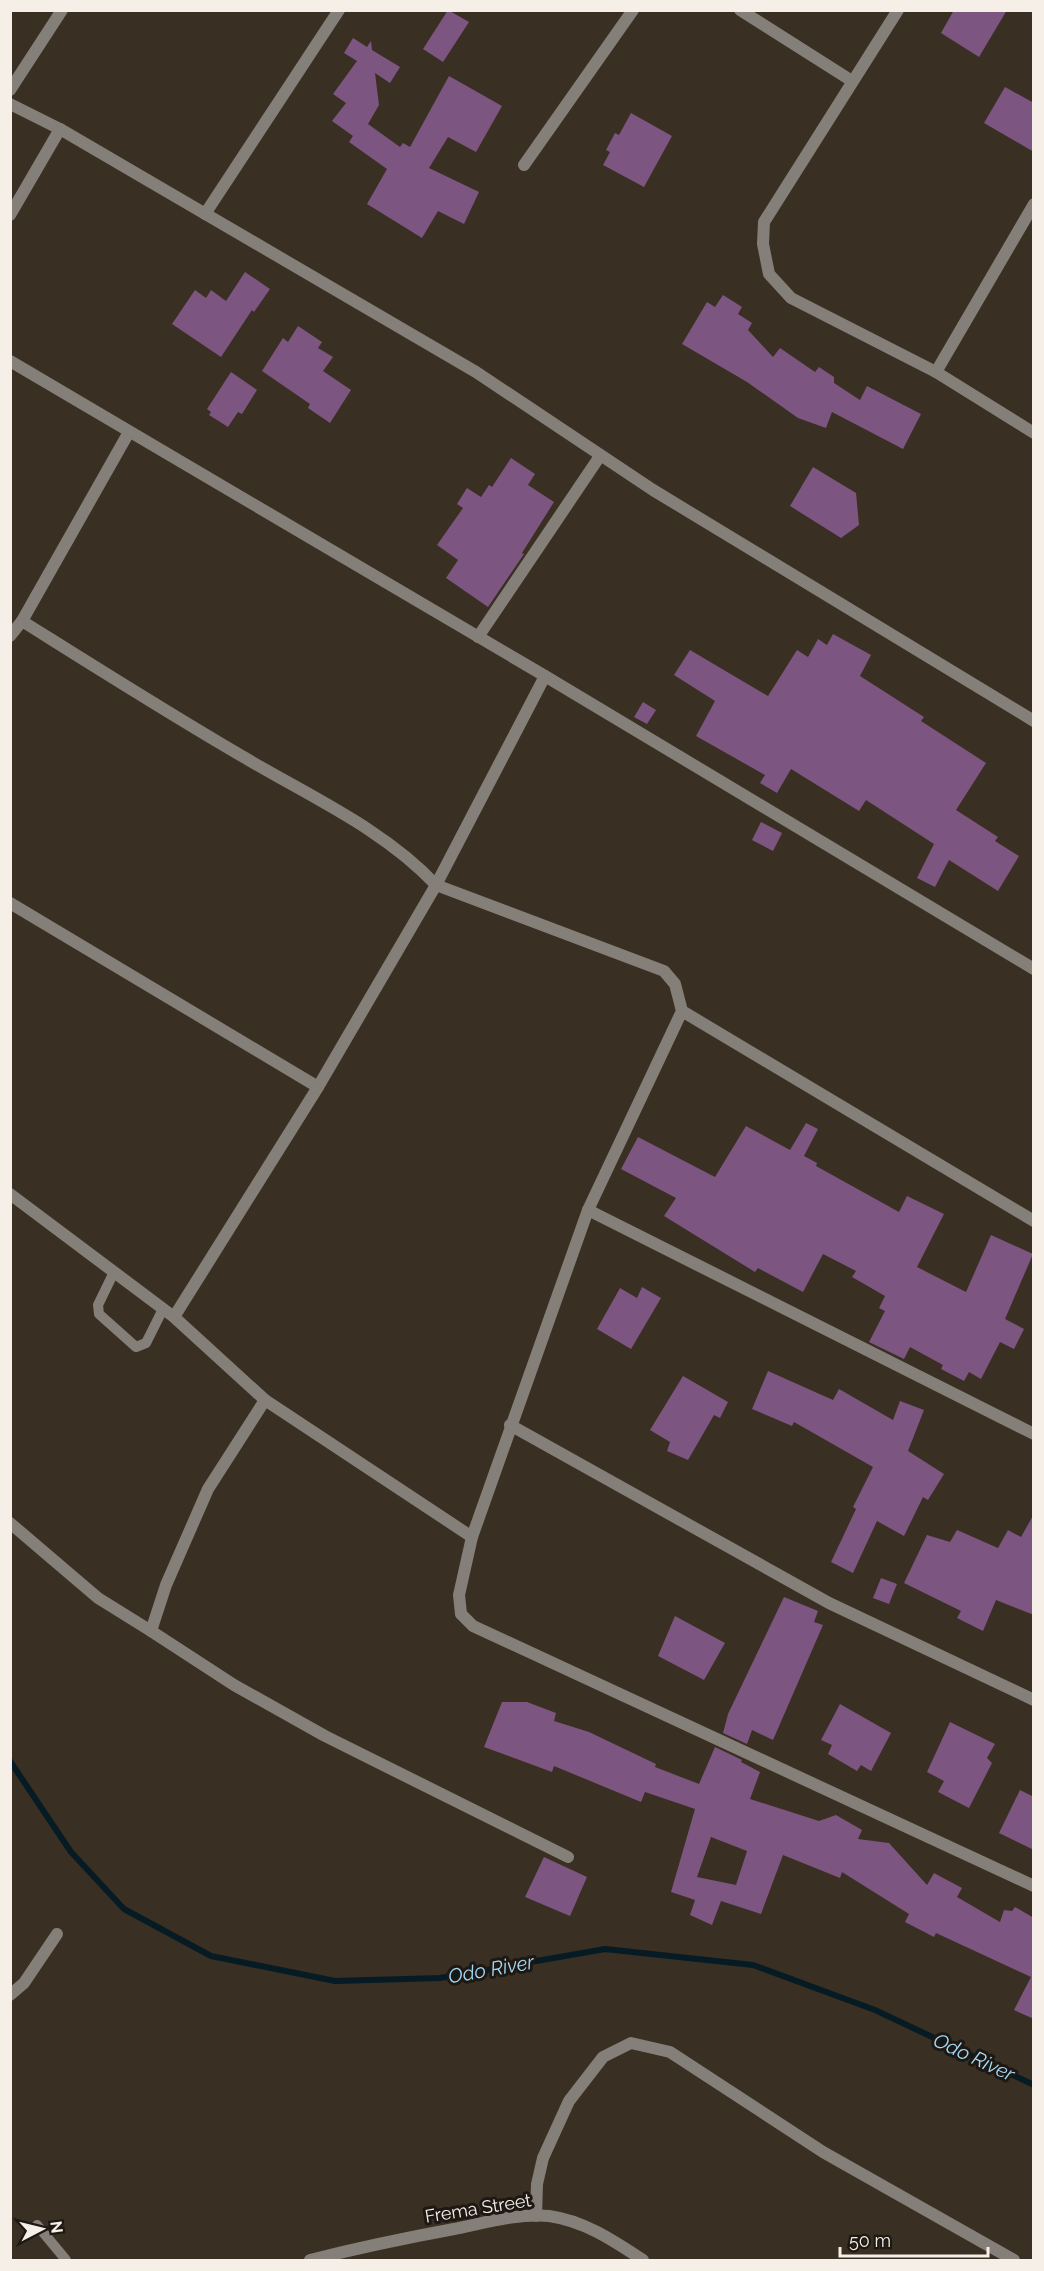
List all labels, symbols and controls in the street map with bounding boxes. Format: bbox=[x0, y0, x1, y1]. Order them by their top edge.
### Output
water label: Odo River bbox=[446, 1949, 537, 1988]
water label: Odo River bbox=[930, 2028, 1019, 2087]
street label: Frema Street bbox=[423, 2189, 533, 2227]
north arrow bbox=[12, 2199, 72, 2259]
text: N bbox=[46, 2220, 67, 2234]
scale bar bbox=[840, 2220, 988, 2258]
text: 50 m bbox=[849, 2230, 891, 2251]

